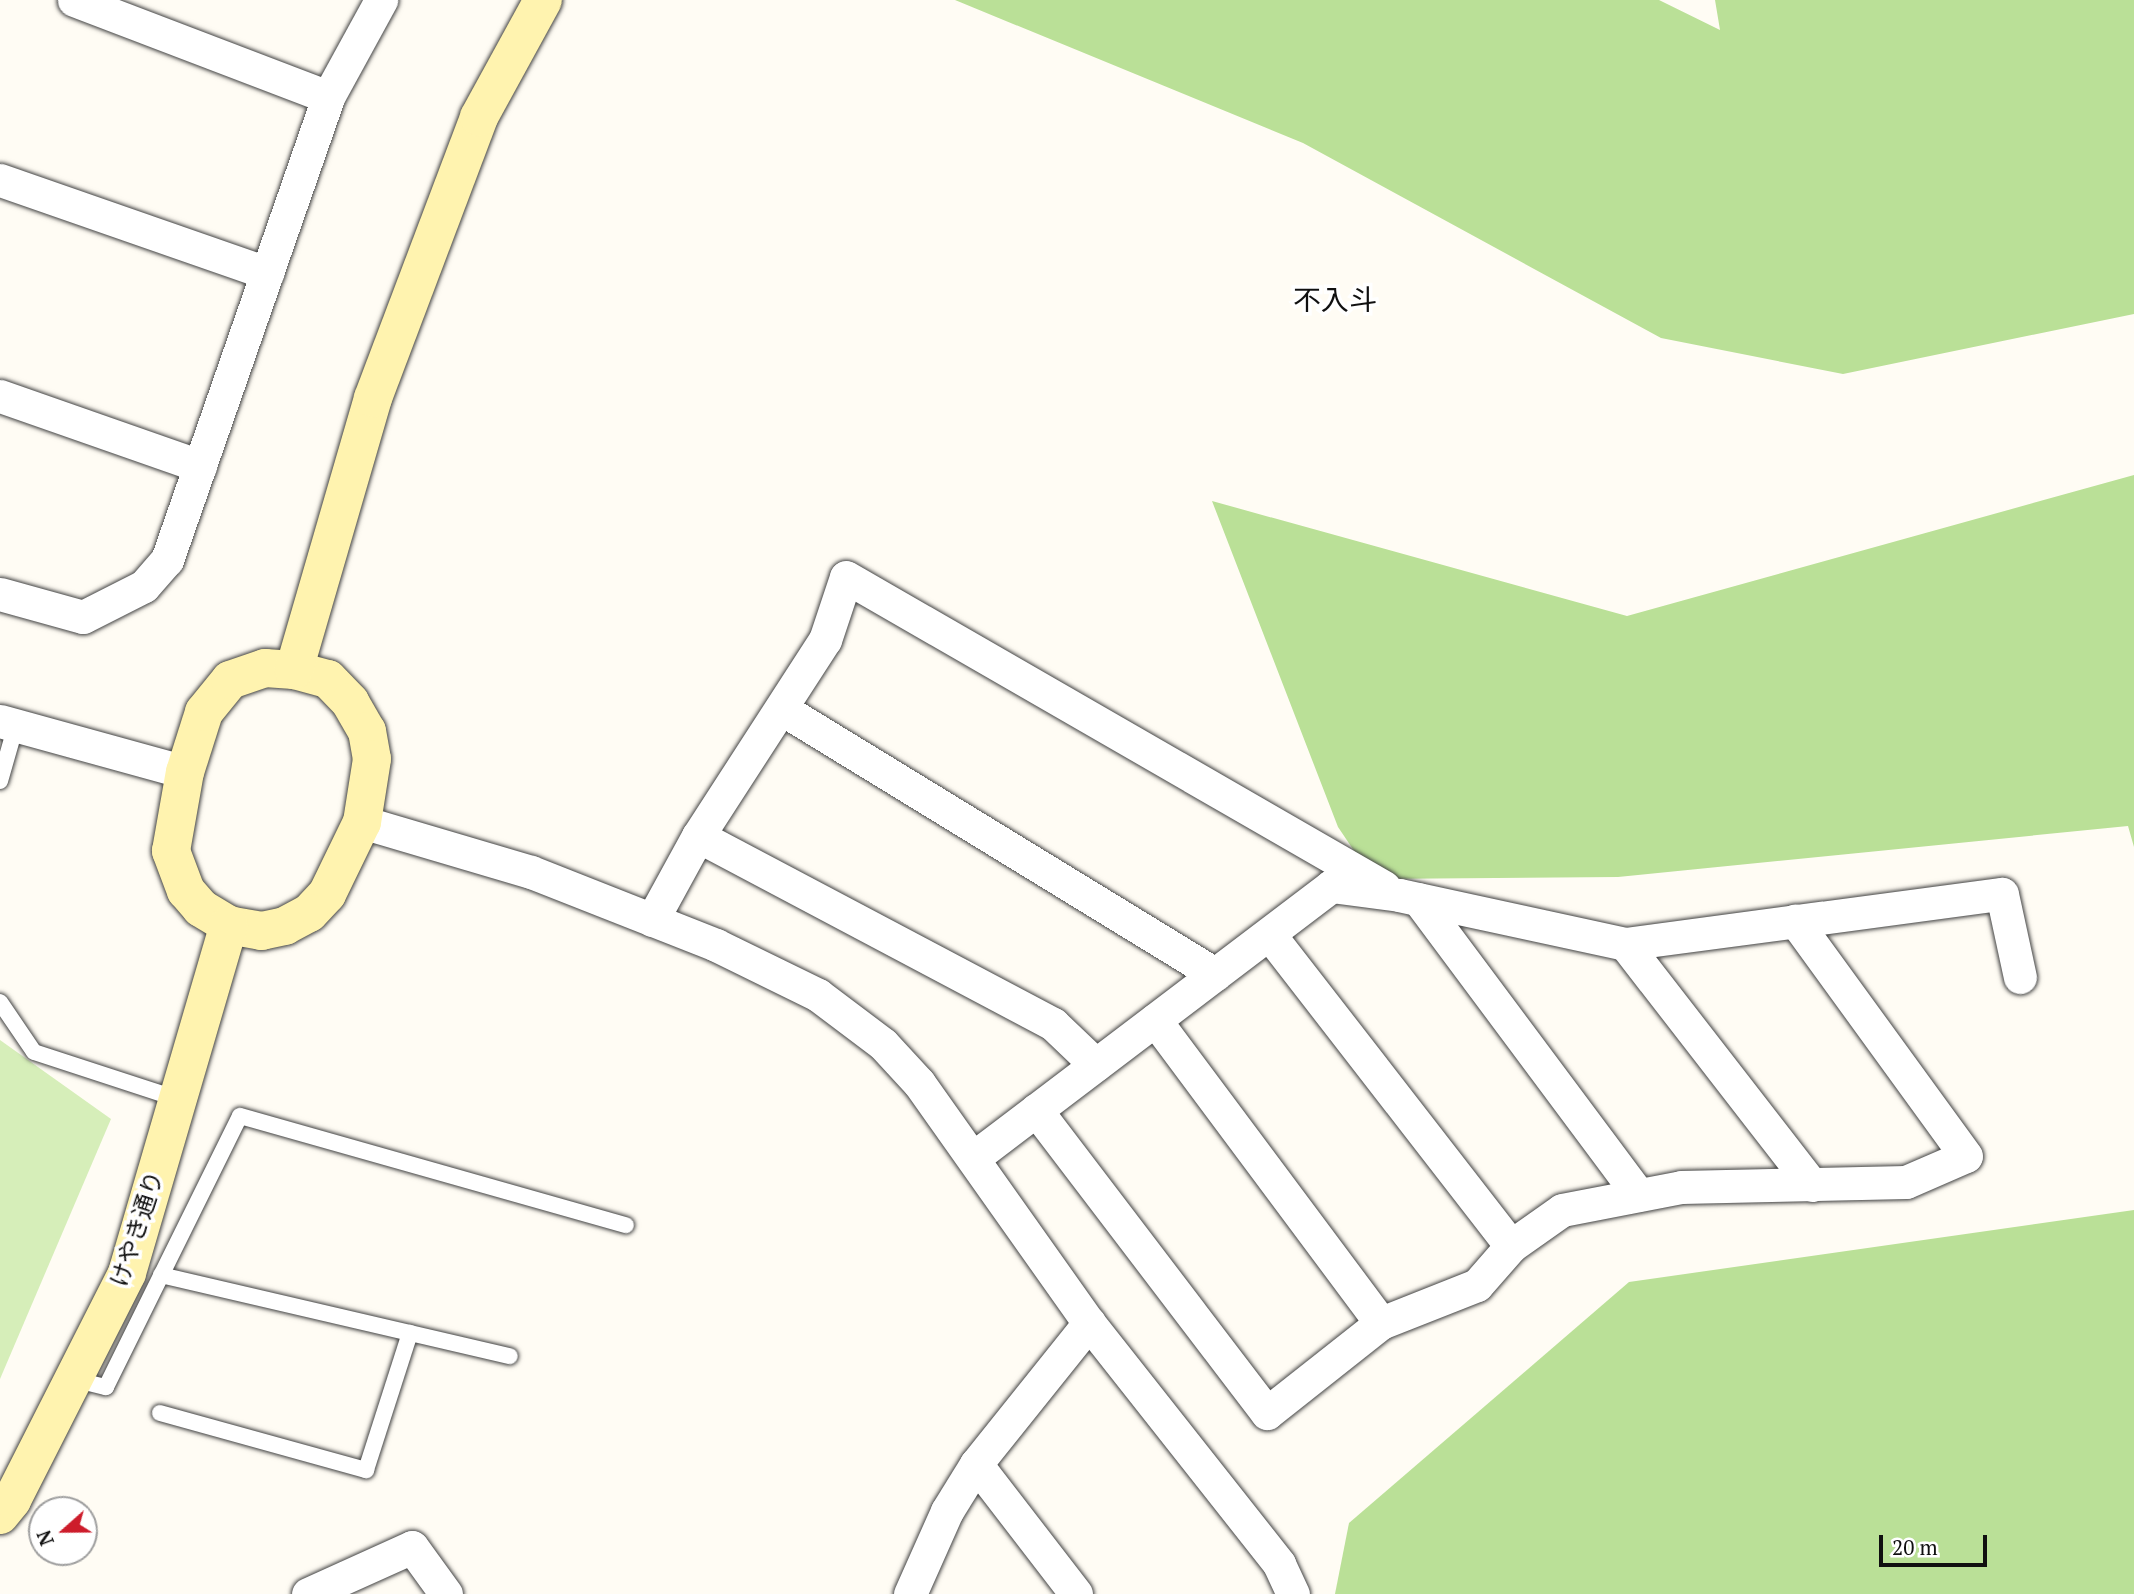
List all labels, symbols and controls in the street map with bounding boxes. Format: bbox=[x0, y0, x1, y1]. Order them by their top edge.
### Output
district label: 不入斗 bbox=[1293, 283, 1377, 317]
street label: けやき通り bbox=[105, 1167, 169, 1291]
north arrow bbox=[28, 1496, 98, 1566]
scale bar bbox=[1882, 1520, 1990, 1564]
text: N bbox=[31, 1527, 59, 1549]
text: 20 m bbox=[1892, 1533, 1938, 1561]

